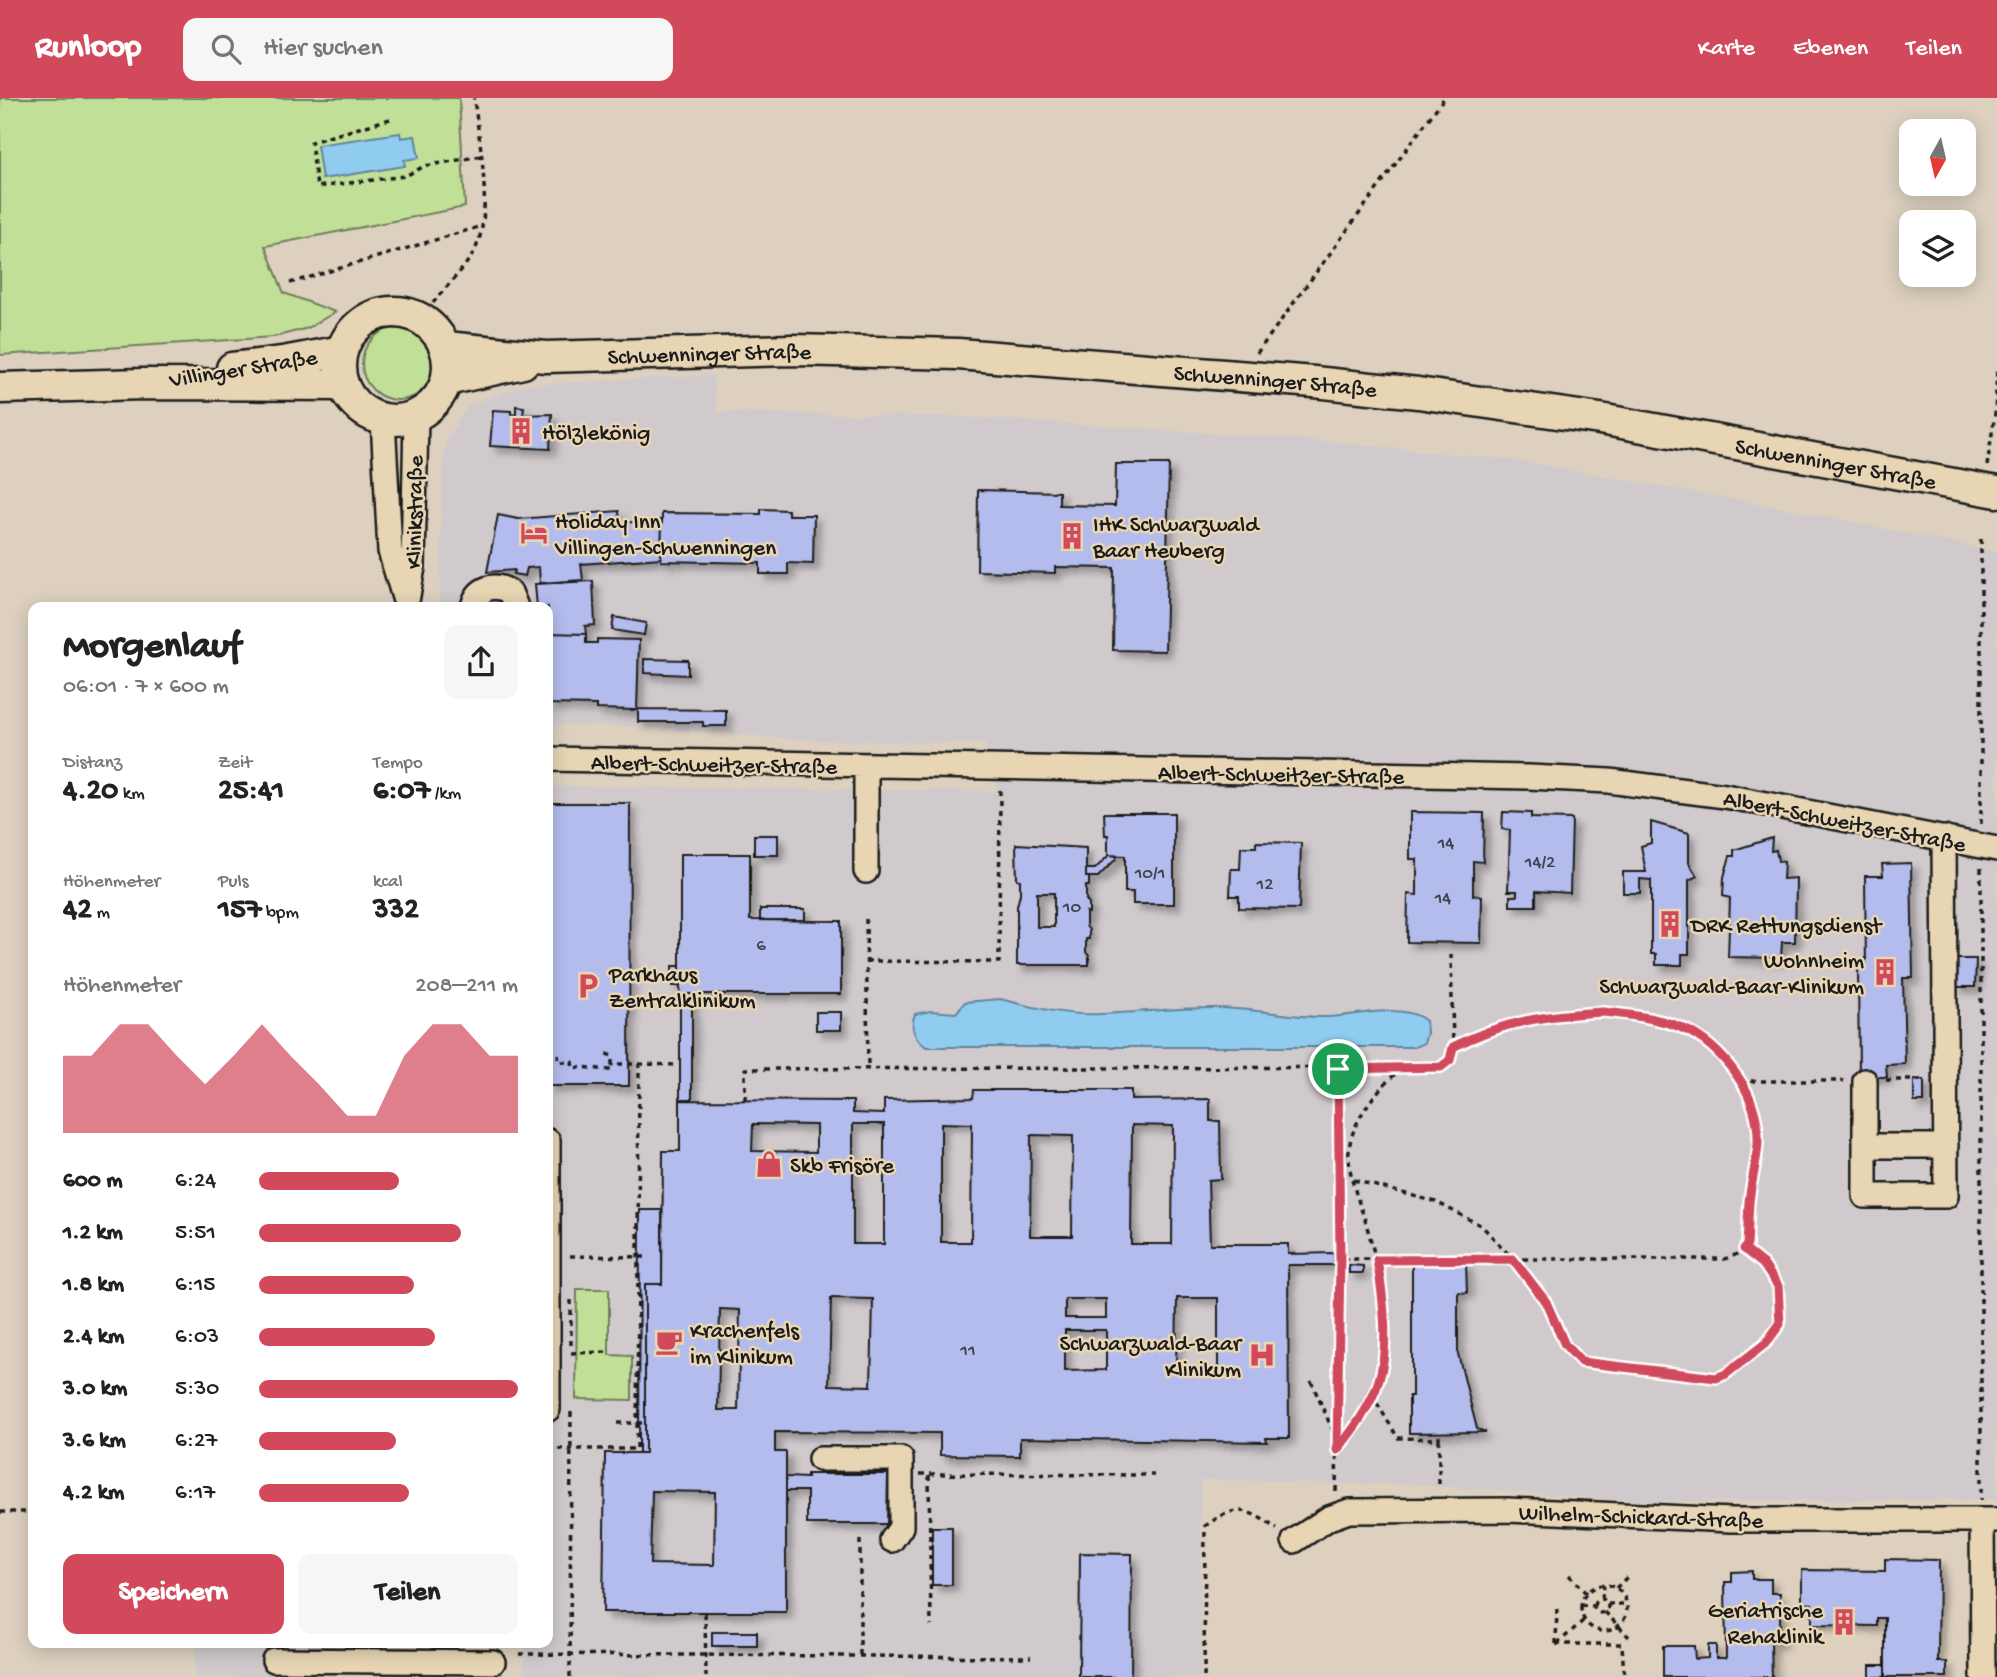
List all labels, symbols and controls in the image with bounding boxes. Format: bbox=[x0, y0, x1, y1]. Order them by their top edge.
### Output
search box bbox=[183, 18, 673, 81]
text: Runloop bbox=[35, 30, 141, 68]
icon: search bbox=[207, 30, 245, 68]
text: Hier suchen bbox=[263, 34, 383, 65]
text: Karte bbox=[1698, 35, 1755, 64]
text: Ebenen bbox=[1793, 35, 1868, 64]
text: Teilen bbox=[1906, 35, 1962, 64]
north arrow bbox=[1899, 119, 1976, 196]
map controls bbox=[1899, 119, 1976, 287]
button: layers bbox=[1899, 210, 1976, 287]
street label: Schwenninger Straße bbox=[607, 340, 813, 372]
street label: Villinger Straße bbox=[167, 345, 320, 396]
street label: Schwenninger Straße bbox=[1172, 361, 1379, 406]
building icon: Hölzlekönig bbox=[506, 416, 536, 446]
place label: Hölzlekönig bbox=[542, 421, 650, 448]
street label: Schwenninger Straße bbox=[1733, 434, 1939, 498]
street label: Klinikstraße bbox=[402, 454, 431, 569]
place label: Holiday Inn Villingen-Schwenningen bbox=[554, 510, 776, 563]
place label: IHK Schwarzwald Baar Heuberg bbox=[1092, 513, 1260, 566]
hotel icon: Holiday Inn Villingen-Schwenningen bbox=[519, 518, 549, 548]
building icon: IHK Schwarzwald Baar Heuberg bbox=[1057, 521, 1087, 551]
button: share bbox=[444, 625, 518, 699]
text: Morgenlauf bbox=[63, 626, 241, 670]
text: 06:01 · 7 × 600 m bbox=[63, 674, 229, 701]
street label: Albert-Schweitzer-Straße bbox=[590, 751, 839, 782]
text: Distanz bbox=[63, 752, 122, 775]
text: Zeit bbox=[218, 752, 252, 775]
text: Tempo bbox=[373, 752, 423, 775]
street label: Albert-Schweitzer-Straße bbox=[1157, 761, 1406, 792]
text: 4.20 bbox=[63, 775, 118, 810]
text: 25:41 bbox=[218, 775, 284, 810]
text: 6:07 bbox=[373, 775, 430, 810]
text: km bbox=[118, 783, 145, 806]
text: /km bbox=[430, 783, 461, 806]
street label: Albert-Schweitzer-Straße bbox=[1721, 787, 1969, 860]
house number: 14 bbox=[1437, 833, 1454, 856]
house number: 14/2 bbox=[1524, 852, 1555, 875]
house number: 10/1 bbox=[1134, 863, 1165, 886]
text: Höhenmeter bbox=[63, 871, 160, 894]
text: Puls bbox=[218, 871, 249, 894]
text: kcal bbox=[373, 871, 403, 894]
house number: 12 bbox=[1256, 874, 1274, 897]
house number: 14 bbox=[1434, 888, 1451, 911]
text: 42 bbox=[63, 894, 92, 929]
text: 157 bbox=[218, 894, 262, 929]
text: 332 bbox=[373, 894, 419, 929]
house number: 10 bbox=[1062, 897, 1081, 920]
text: m bbox=[92, 902, 110, 925]
text: bpm bbox=[262, 902, 299, 925]
building icon: DRK Rettungsdienst bbox=[1655, 909, 1685, 939]
place label: DRK Rettungsdienst bbox=[1689, 914, 1883, 941]
house number: 6 bbox=[756, 935, 766, 958]
place label: Wohnheim Schwarzwald-Baar-Klinikum bbox=[1599, 949, 1864, 1002]
building icon: Wohnheim Schwarzwald-Baar-Klinikum bbox=[1870, 957, 1900, 987]
place label: Parkhaus Zentralklinikum bbox=[608, 963, 756, 1016]
parking icon: Parkhaus Zentralklinikum bbox=[573, 971, 603, 1001]
text: Höhenmeter bbox=[63, 973, 181, 1000]
text: 208–211 m bbox=[415, 973, 518, 1000]
pin bbox=[1308, 1039, 1368, 1099]
icon: arrive bbox=[1319, 1050, 1357, 1088]
shop icon: Skb Frisöre bbox=[754, 1149, 784, 1179]
place label: Skb Frisöre bbox=[790, 1154, 895, 1181]
text: 600 m bbox=[63, 1168, 123, 1195]
text: 6:24 bbox=[175, 1168, 216, 1195]
text: 1.2 km bbox=[63, 1220, 123, 1247]
text: 5:51 bbox=[175, 1220, 216, 1247]
text: 1.8 km bbox=[63, 1272, 124, 1299]
text: 6:15 bbox=[175, 1272, 215, 1299]
place label: Krachenfels im Klinikum bbox=[690, 1319, 800, 1372]
text: 2.4 km bbox=[63, 1324, 124, 1351]
text: 6:03 bbox=[175, 1324, 219, 1351]
cafe icon: Krachenfels im Klinikum bbox=[654, 1327, 684, 1357]
place label: Schwarzwald-Baar Klinikum bbox=[1059, 1332, 1243, 1385]
house number: 11 bbox=[959, 1340, 976, 1363]
hospital icon: Schwarzwald-Baar Klinikum bbox=[1247, 1340, 1277, 1370]
text: 3.0 km bbox=[63, 1376, 127, 1403]
text: 5:30 bbox=[175, 1376, 219, 1403]
text: 3.6 km bbox=[63, 1428, 126, 1455]
text: 6:27 bbox=[175, 1428, 217, 1455]
text: 4.2 km bbox=[63, 1480, 124, 1507]
text: 6:17 bbox=[175, 1480, 215, 1507]
street label: Wilhelm-Schickard-Straße bbox=[1518, 1501, 1765, 1536]
button: Speichern bbox=[63, 1554, 284, 1634]
button: Teilen bbox=[298, 1554, 518, 1634]
place label: Geriatrische Rehaklinik bbox=[1708, 1599, 1826, 1652]
building icon: Geriatrische Rehaklinik bbox=[1829, 1607, 1859, 1637]

